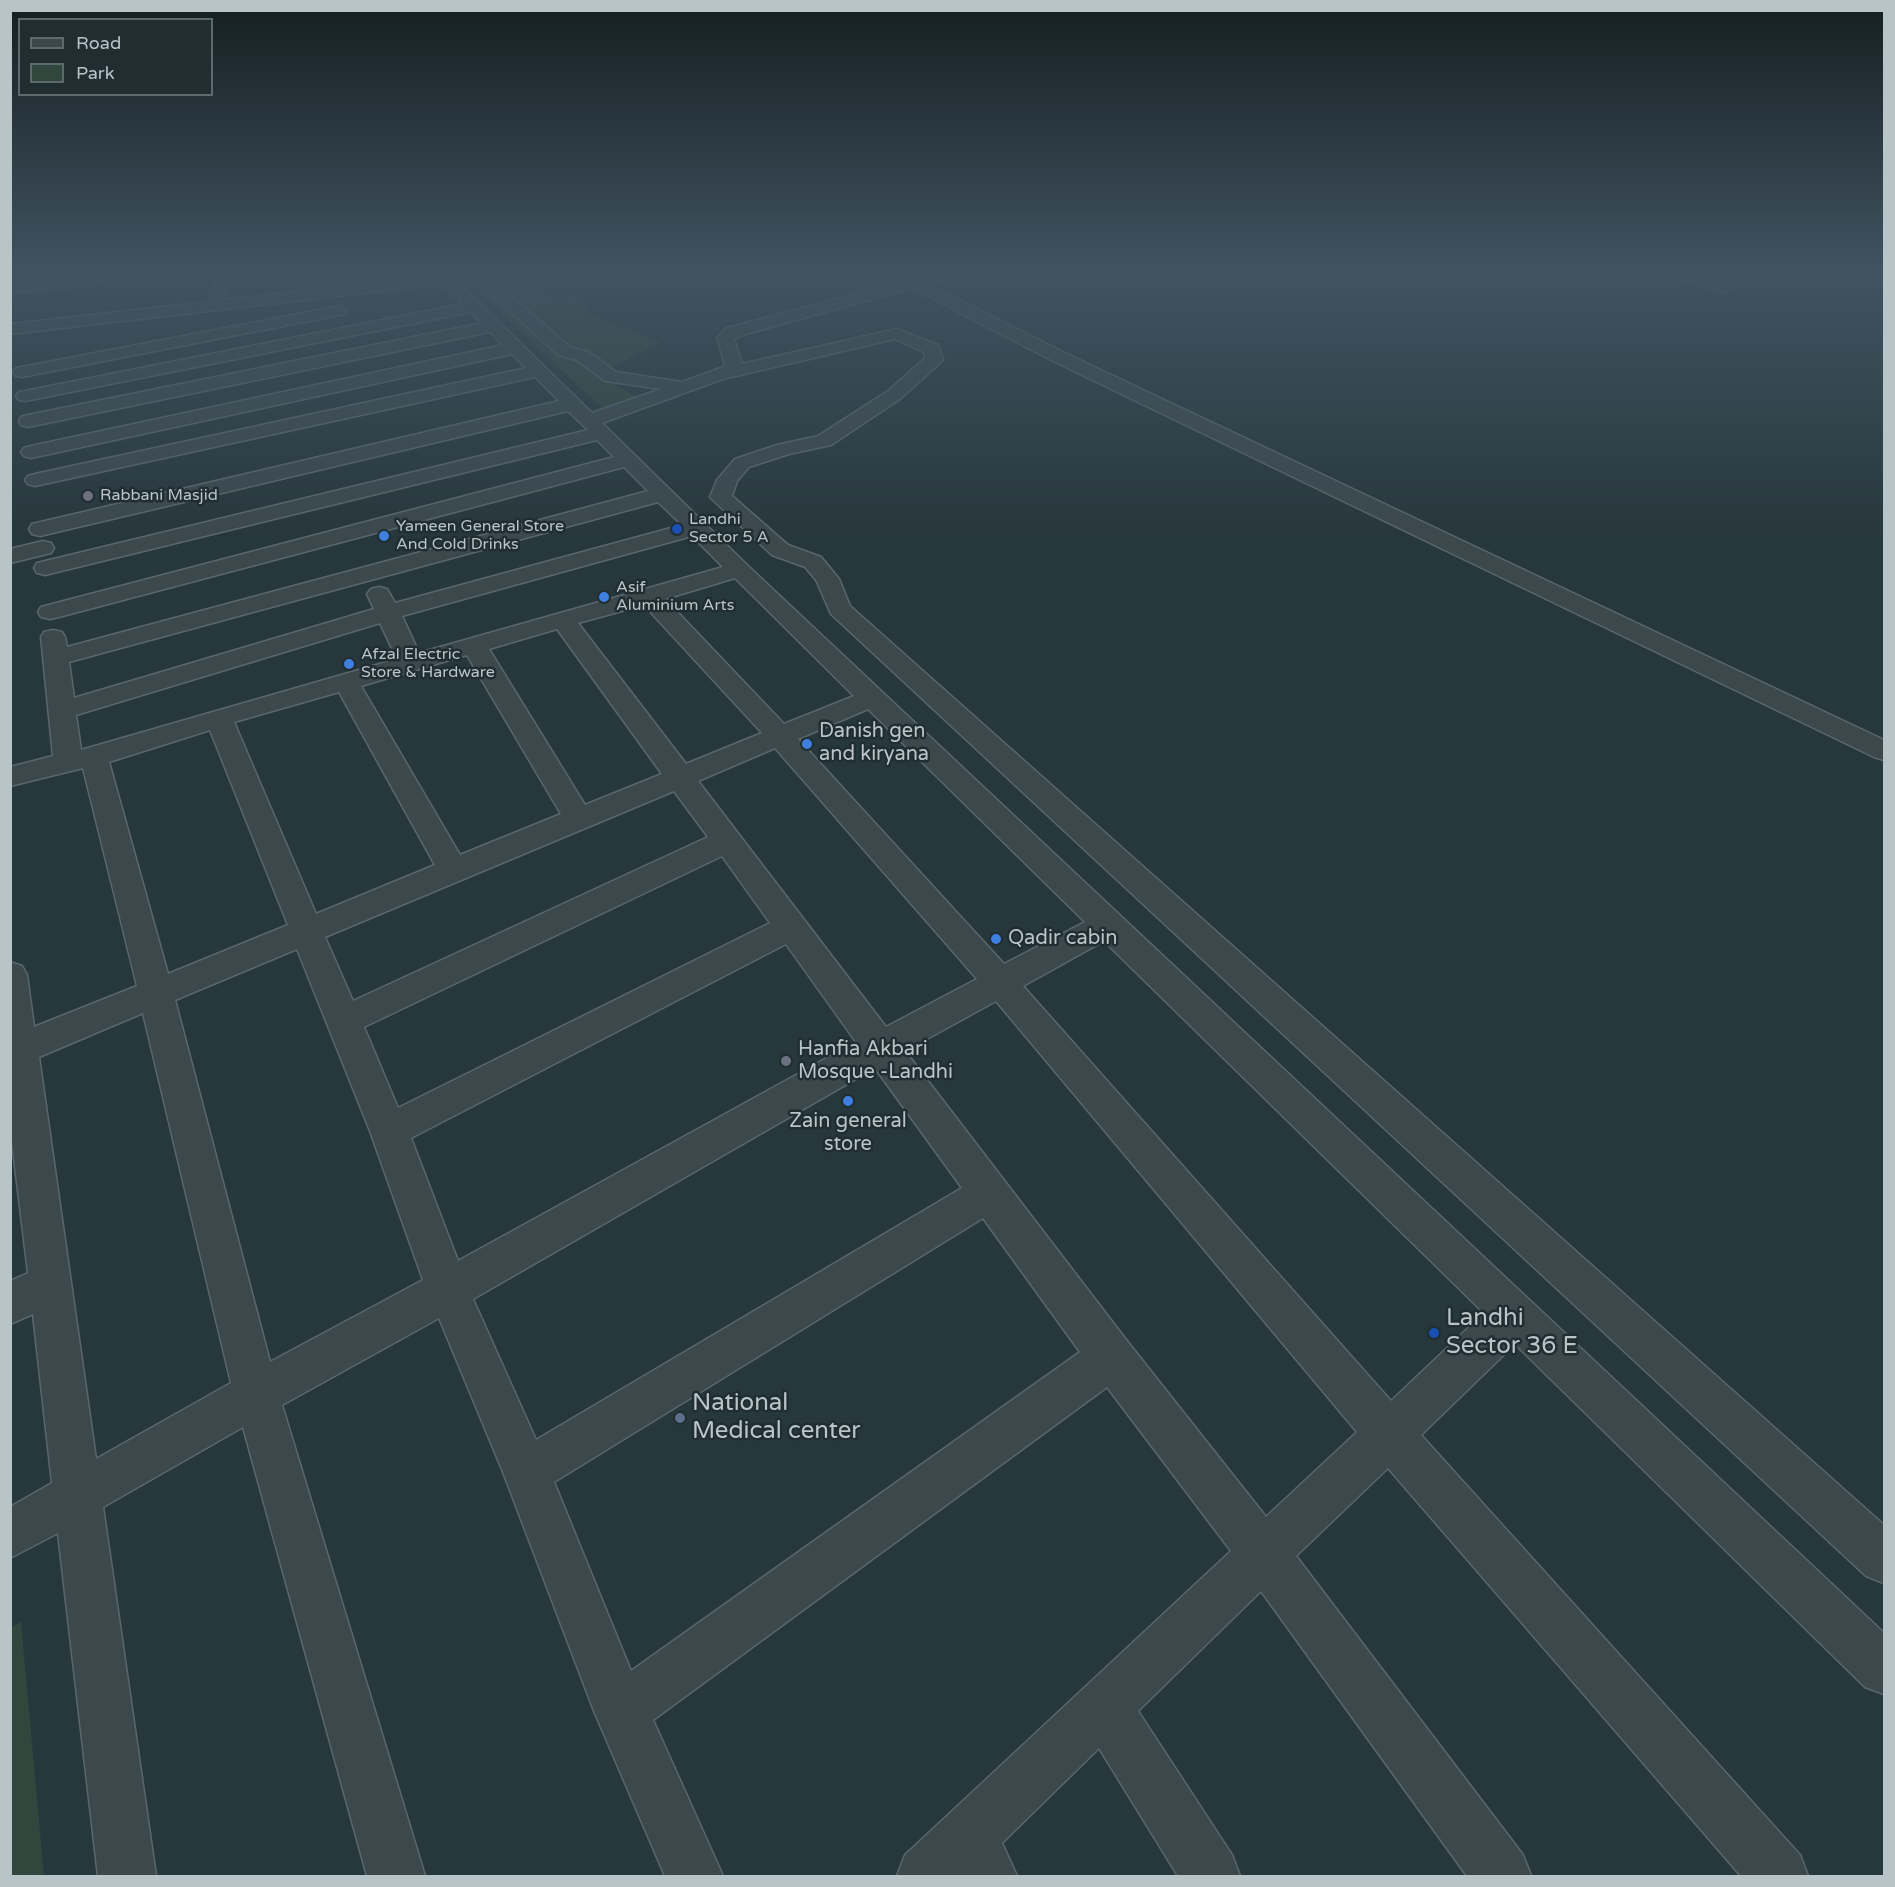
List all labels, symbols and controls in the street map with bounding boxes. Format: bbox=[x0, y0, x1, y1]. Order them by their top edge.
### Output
legend bbox=[18, 18, 213, 96]
text: Road bbox=[76, 32, 121, 54]
text: Park bbox=[76, 62, 114, 84]
place label: Rabbani Masjid bbox=[100, 486, 218, 506]
marker: Rabbani Masjid bbox=[81, 489, 95, 503]
place label: Landhi Sector 5 A bbox=[689, 510, 769, 548]
place label: Yameen General Store And Cold Drinks bbox=[396, 517, 564, 555]
marker: Landhi Sector 5 A bbox=[670, 522, 684, 536]
marker: Yameen General Store And Cold Drinks bbox=[377, 529, 391, 543]
place label: Asif Aluminium Arts bbox=[616, 578, 734, 616]
marker: Asif Aluminium Arts bbox=[597, 590, 611, 604]
place label: Afzal Electric Store & Hardware bbox=[361, 645, 495, 683]
marker: Afzal Electric Store & Hardware bbox=[342, 657, 356, 671]
place label: Danish gen and kiryana bbox=[819, 720, 929, 767]
marker: Danish gen and kiryana bbox=[800, 737, 814, 751]
place label: Qadir cabin bbox=[1008, 927, 1117, 951]
marker: Qadir cabin bbox=[989, 932, 1003, 946]
place label: Hanfia Akbari Mosque -Landhi bbox=[798, 1038, 953, 1085]
marker: Hanfia Akbari Mosque -Landhi bbox=[779, 1054, 793, 1068]
marker: Zain general store bbox=[841, 1094, 855, 1108]
place label: Zain general store bbox=[789, 1110, 907, 1157]
place label: Landhi Sector 36 E bbox=[1446, 1305, 1578, 1361]
marker: Landhi Sector 36 E bbox=[1427, 1326, 1441, 1340]
place label: National Medical center bbox=[692, 1390, 860, 1446]
marker: National Medical center bbox=[673, 1411, 687, 1425]

